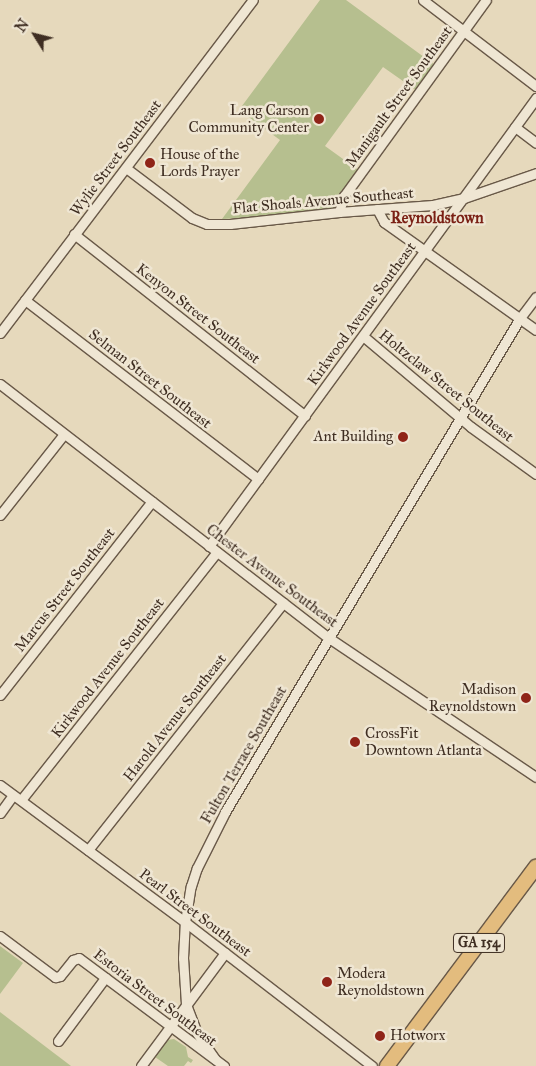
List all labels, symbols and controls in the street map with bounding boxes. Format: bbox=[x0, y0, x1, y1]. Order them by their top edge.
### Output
north arrow bbox=[10, 10, 60, 60]
text: N bbox=[12, 16, 33, 36]
street label: Manigault Street Southeast bbox=[342, 23, 456, 171]
street label: Wylie Street Southeast bbox=[67, 97, 165, 219]
place label: Lang Carson Community Center bbox=[189, 101, 309, 136]
marker: Lang Carson Community Center bbox=[313, 113, 325, 125]
place label: House of the Lords Prayer bbox=[160, 145, 240, 180]
marker: House of the Lords Prayer bbox=[144, 157, 156, 169]
street label: Flat Shoals Avenue Southeast bbox=[232, 184, 414, 218]
district label: Reynoldstown bbox=[390, 208, 484, 228]
street label: Kirkwood Avenue Southeast bbox=[304, 239, 420, 389]
street label: Kenyon Street Southeast bbox=[132, 260, 264, 368]
street label: Selman Street Southeast bbox=[85, 325, 215, 433]
street label: Holtzclaw Street Southeast bbox=[375, 326, 517, 446]
place label: Ant Building bbox=[314, 428, 393, 446]
marker: Ant Building bbox=[397, 431, 409, 443]
street label: Chester Avenue Southeast bbox=[203, 521, 341, 631]
street label: Marcus Street Southeast bbox=[11, 525, 119, 655]
street label: Kirkwood Avenue Southeast bbox=[48, 594, 168, 742]
street label: Harold Avenue Southeast bbox=[120, 651, 230, 785]
place label: Madison Reynoldstown bbox=[429, 680, 516, 715]
street label: Fulton Terrace Southeast bbox=[197, 683, 291, 827]
marker: Madison Reynoldstown bbox=[520, 692, 532, 704]
place label: CrossFit Downtown Atlanta bbox=[365, 724, 482, 759]
marker: CrossFit Downtown Atlanta bbox=[349, 736, 361, 748]
street label: Pearl Street Southeast bbox=[136, 865, 254, 961]
road number: GA 154 bbox=[453, 931, 505, 954]
street label: Estoria Street Southeast bbox=[90, 946, 220, 1050]
place label: Modera Reynoldstown bbox=[337, 964, 424, 999]
marker: Modera Reynoldstown bbox=[321, 976, 333, 988]
place label: Hotworx bbox=[390, 1027, 445, 1045]
marker: Hotworx bbox=[374, 1030, 386, 1042]

